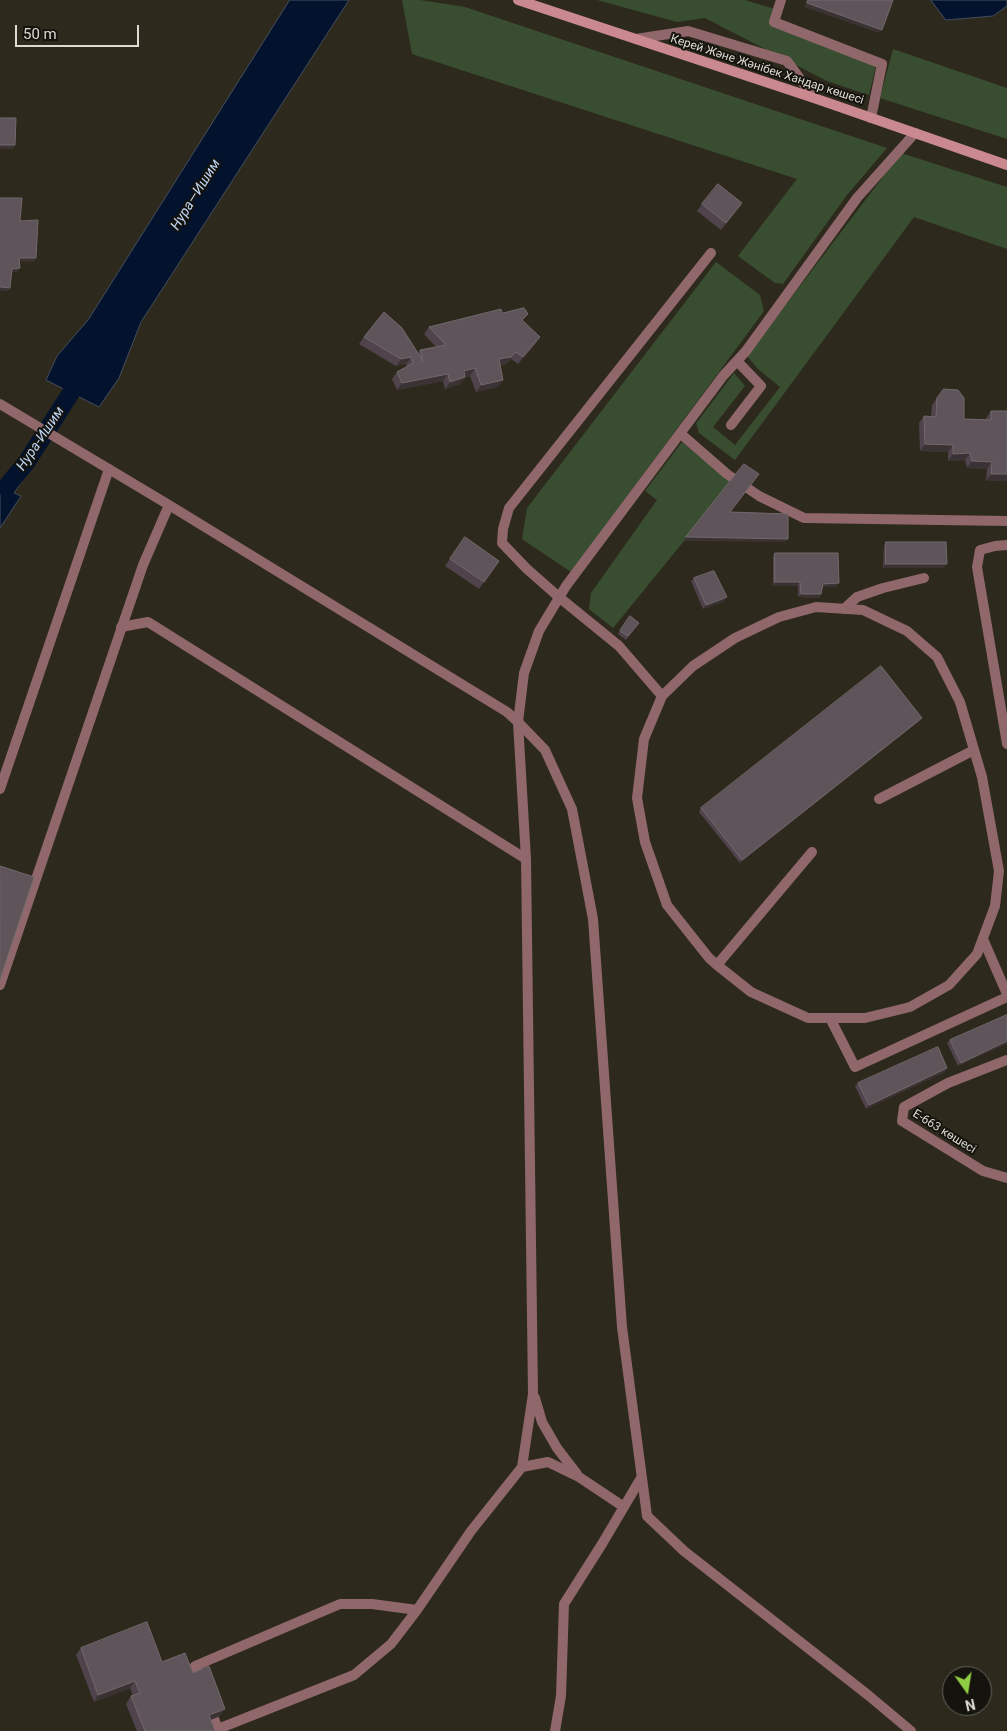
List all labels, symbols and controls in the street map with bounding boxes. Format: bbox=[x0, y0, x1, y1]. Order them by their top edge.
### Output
scale bar bbox=[18, 15, 141, 47]
text: 50 m bbox=[23, 25, 57, 43]
street label: Керей Және Жәнібек Хандар көшесі bbox=[668, 32, 866, 108]
water label: Нура—Ишим bbox=[168, 156, 224, 234]
water label: Нура-Ишим bbox=[13, 404, 69, 474]
street label: Е-663 көшесі bbox=[910, 1107, 978, 1157]
north arrow bbox=[942, 1666, 992, 1716]
text: N bbox=[964, 1696, 977, 1714]

